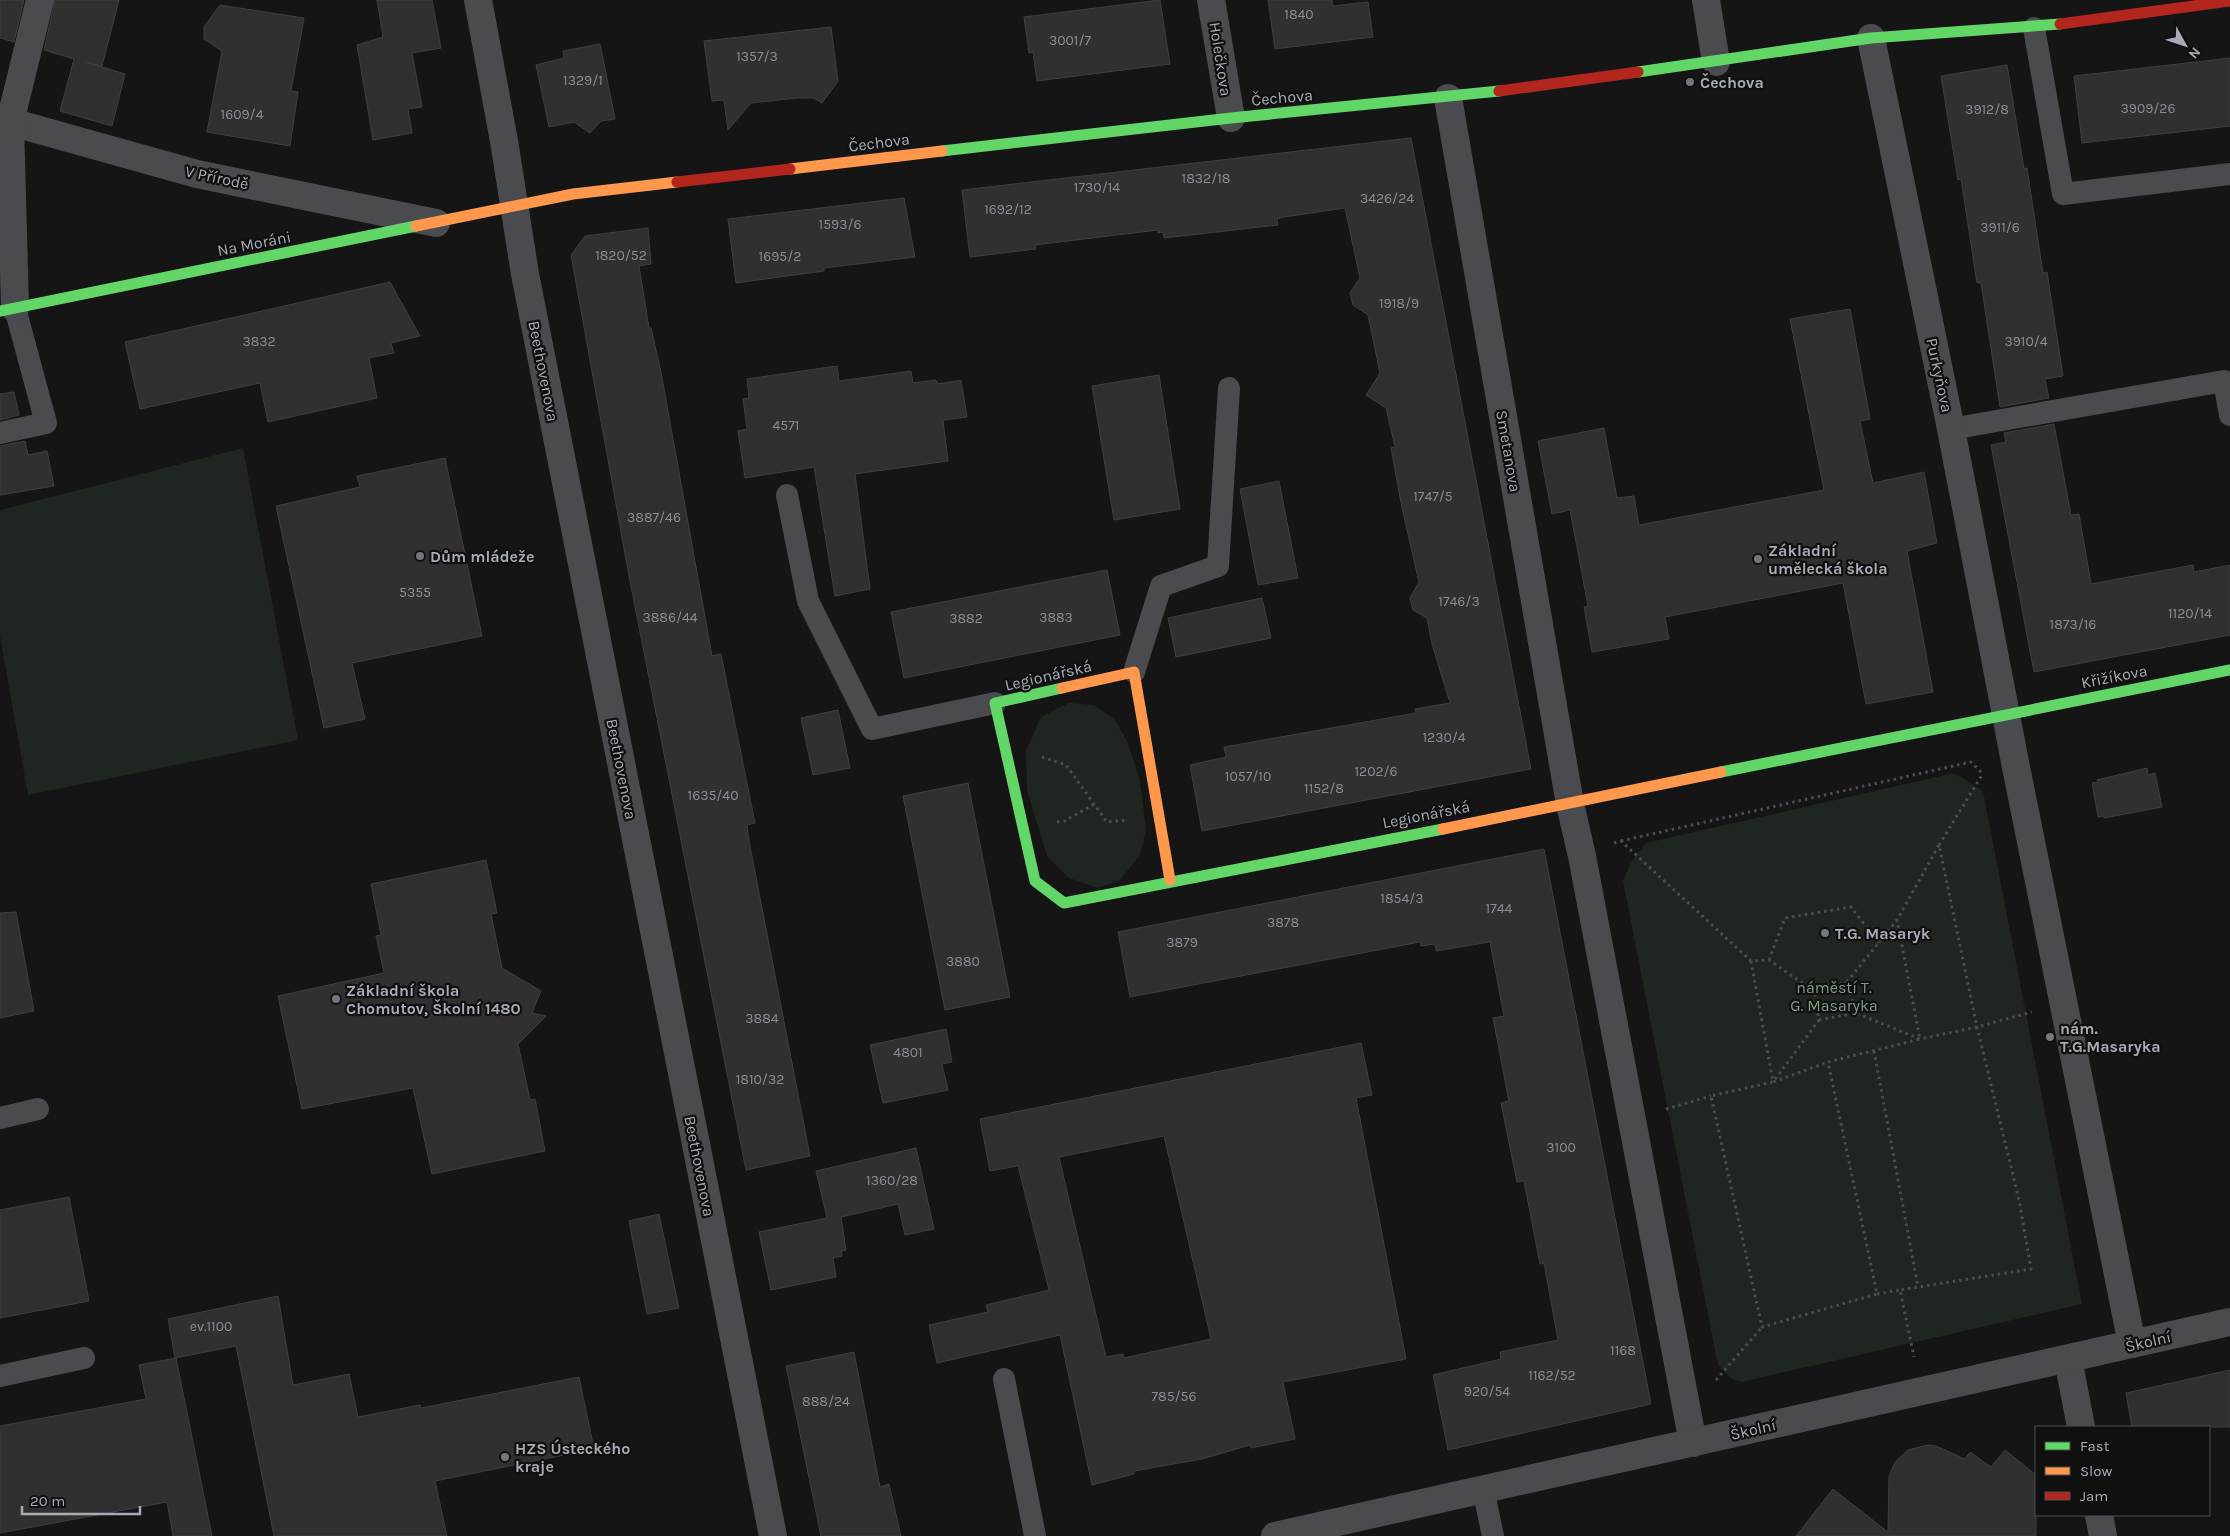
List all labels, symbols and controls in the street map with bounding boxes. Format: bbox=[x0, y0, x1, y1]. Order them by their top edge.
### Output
house number: 1840 bbox=[1284, 6, 1314, 23]
north arrow bbox=[2160, 20, 2210, 70]
street label: Holečkova bbox=[1205, 21, 1236, 98]
house number: 3001/7 bbox=[1049, 32, 1091, 49]
text: N bbox=[2185, 44, 2204, 62]
house number: 1357/3 bbox=[736, 48, 778, 65]
house number: 1329/1 bbox=[563, 72, 603, 89]
place label: Čechova bbox=[1700, 72, 1764, 92]
marker: Čechova bbox=[1684, 76, 1696, 88]
street label: Čechova bbox=[1251, 85, 1314, 110]
house number: 3909/26 bbox=[2121, 100, 2176, 117]
house number: 3912/8 bbox=[1965, 101, 2009, 118]
house number: 1609/4 bbox=[221, 106, 264, 123]
street label: Čechova bbox=[847, 129, 911, 156]
street label: V Přírodě bbox=[183, 161, 250, 193]
house number: 1832/18 bbox=[1182, 170, 1230, 187]
house number: 1730/14 bbox=[1074, 179, 1120, 196]
house number: 3426/24 bbox=[1360, 190, 1414, 207]
house number: 1692/12 bbox=[984, 201, 1032, 218]
house number: 1593/6 bbox=[819, 216, 861, 233]
house number: 3911/6 bbox=[1980, 219, 2020, 236]
street label: Na Moráni bbox=[216, 227, 293, 260]
house number: 1820/52 bbox=[595, 247, 647, 264]
house number: 1695/2 bbox=[759, 248, 801, 265]
house number: 1918/9 bbox=[1379, 295, 1419, 312]
street label: Beethovenova bbox=[524, 319, 563, 423]
house number: 3832 bbox=[242, 333, 276, 350]
house number: 3910/4 bbox=[2004, 333, 2048, 350]
street label: Purkyňova bbox=[1922, 336, 1957, 414]
street label: Smetanova bbox=[1492, 409, 1525, 494]
house number: 4571 bbox=[773, 417, 799, 434]
house number: 1747/5 bbox=[1413, 488, 1453, 505]
house number: 3887/46 bbox=[627, 509, 681, 526]
place label: Základní umělecká škola bbox=[1768, 541, 1888, 578]
place label: Dům mládeže bbox=[430, 547, 534, 566]
marker: Dům mládeže bbox=[414, 550, 426, 562]
marker: Základní umělecká škola bbox=[1752, 553, 1764, 565]
house number: 5355 bbox=[399, 584, 431, 601]
house number: 1746/3 bbox=[1438, 593, 1480, 610]
house number: 1120/14 bbox=[2168, 605, 2212, 622]
house number: 3886/44 bbox=[642, 609, 698, 626]
house number: 3883 bbox=[1039, 609, 1073, 626]
house number: 3882 bbox=[949, 610, 983, 627]
house number: 1873/16 bbox=[2050, 616, 2096, 633]
street label: Legionářská bbox=[1003, 656, 1093, 695]
street label: Křižíkova bbox=[2079, 661, 2149, 692]
street label: Beethovenova bbox=[602, 717, 641, 821]
house number: 1230/4 bbox=[1422, 729, 1466, 746]
house number: 1202/6 bbox=[1354, 763, 1398, 780]
house number: 1057/10 bbox=[1225, 768, 1271, 785]
house number: 1152/8 bbox=[1304, 780, 1344, 797]
house number: 1635/40 bbox=[688, 787, 738, 804]
street label: Legionářská bbox=[1381, 797, 1471, 832]
house number: 1854/3 bbox=[1380, 890, 1424, 907]
house number: 1744 bbox=[1486, 900, 1513, 917]
house number: 3878 bbox=[1267, 914, 1299, 931]
place label: T.G. Masaryk bbox=[1835, 924, 1931, 943]
marker: T.G. Masaryk bbox=[1819, 927, 1831, 939]
house number: 3879 bbox=[1166, 934, 1198, 951]
house number: 3880 bbox=[946, 953, 980, 970]
park label: náměstí T. G. Masaryka bbox=[1790, 978, 1878, 1015]
place label: Základní škola Chomutov, Školní 1480 bbox=[346, 981, 521, 1018]
marker: Základní škola Chomutov, Školní 1480 bbox=[330, 993, 342, 1005]
house number: 3884 bbox=[745, 1010, 779, 1027]
place label: nám. T.G.Masaryka bbox=[2060, 1019, 2161, 1056]
marker: nám. T.G.Masaryka bbox=[2044, 1031, 2056, 1043]
house number: 4801 bbox=[893, 1044, 923, 1061]
house number: 1810/32 bbox=[736, 1071, 784, 1088]
street label: Beethovenova bbox=[680, 1114, 719, 1218]
house number: 3100 bbox=[1546, 1139, 1576, 1156]
house number: 1360/28 bbox=[866, 1172, 918, 1189]
house number: ev.1100 bbox=[190, 1318, 232, 1335]
street label: Školní bbox=[2123, 1327, 2173, 1356]
house number: 1168 bbox=[1610, 1342, 1636, 1359]
house number: 1162/52 bbox=[1528, 1367, 1576, 1384]
house number: 920/54 bbox=[1464, 1383, 1510, 1400]
house number: 785/56 bbox=[1151, 1388, 1197, 1405]
house number: 888/24 bbox=[802, 1393, 850, 1410]
street label: Školní bbox=[1728, 1415, 1778, 1444]
legend bbox=[2035, 1426, 2210, 1516]
text: Fast bbox=[2080, 1437, 2110, 1455]
place label: HZS Ústeckého kraje bbox=[515, 1439, 630, 1476]
marker: HZS Ústeckého kraje bbox=[499, 1451, 511, 1463]
text: Slow bbox=[2080, 1462, 2112, 1480]
scale bar bbox=[22, 1484, 140, 1516]
text: Jam bbox=[2080, 1487, 2108, 1505]
text: 20 m bbox=[30, 1492, 65, 1510]

